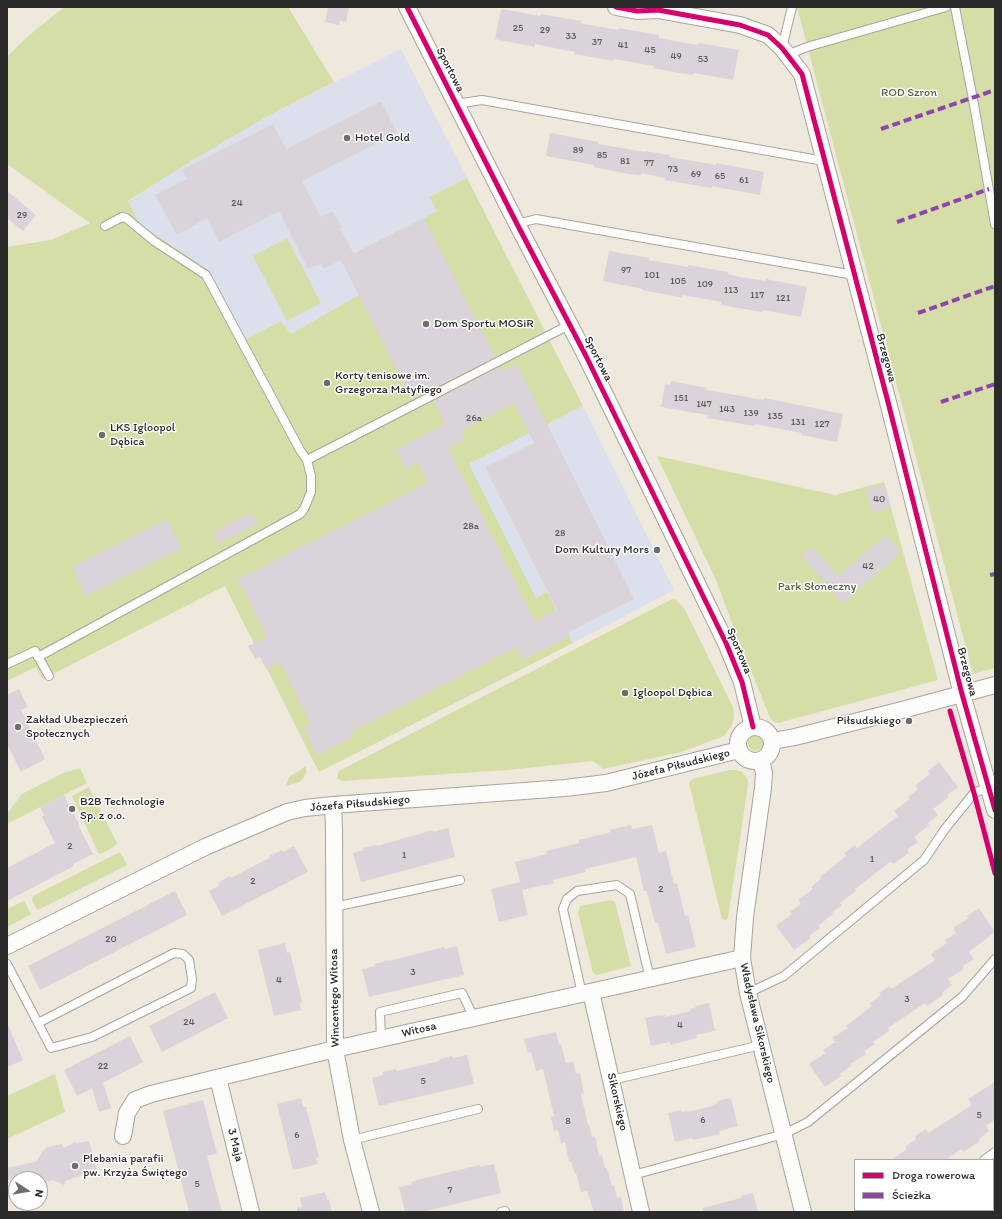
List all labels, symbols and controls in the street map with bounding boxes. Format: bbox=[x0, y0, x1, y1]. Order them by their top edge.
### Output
house number: 25 bbox=[513, 22, 523, 34]
house number: 29 bbox=[540, 24, 550, 36]
house number: 33 bbox=[566, 30, 576, 42]
house number: 37 bbox=[592, 36, 602, 48]
house number: 41 bbox=[618, 39, 628, 51]
house number: 45 bbox=[644, 44, 656, 56]
street label: Sportowa bbox=[433, 45, 467, 95]
house number: 49 bbox=[670, 50, 682, 62]
house number: 53 bbox=[698, 53, 708, 65]
park label: ROD Szron bbox=[881, 86, 937, 100]
place label: Hotel Gold bbox=[355, 131, 410, 145]
marker: Hotel Gold bbox=[342, 133, 352, 143]
house number: 89 bbox=[573, 144, 583, 156]
house number: 85 bbox=[597, 149, 607, 161]
house number: 81 bbox=[620, 155, 630, 167]
house number: 77 bbox=[644, 157, 654, 169]
house number: 73 bbox=[668, 163, 678, 175]
house number: 69 bbox=[691, 168, 701, 180]
house number: 65 bbox=[715, 170, 725, 182]
house number: 61 bbox=[739, 174, 749, 186]
house number: 24 bbox=[231, 197, 243, 209]
house number: 29 bbox=[17, 209, 27, 221]
house number: 97 bbox=[621, 264, 631, 276]
house number: 101 bbox=[644, 269, 660, 281]
house number: 105 bbox=[670, 275, 686, 287]
house number: 109 bbox=[697, 278, 713, 290]
house number: 113 bbox=[724, 284, 738, 296]
house number: 117 bbox=[750, 289, 764, 301]
house number: 121 bbox=[776, 292, 790, 304]
place label: Dom Sportu MOSiR bbox=[434, 317, 534, 331]
marker: Dom Sportu MOSiR bbox=[421, 319, 431, 329]
street label: Brzegowa bbox=[873, 332, 899, 384]
street label: Sportowa bbox=[581, 334, 615, 384]
place label: Korty tenisowe im. Grzegorza Matyfiego bbox=[335, 369, 442, 397]
marker: Korty tenisowe im. Grzegorza Matyfiego bbox=[322, 378, 332, 388]
house number: 151 bbox=[674, 392, 688, 404]
house number: 147 bbox=[696, 398, 712, 410]
house number: 143 bbox=[719, 403, 735, 415]
house number: 139 bbox=[743, 407, 759, 419]
house number: 135 bbox=[767, 410, 783, 422]
house number: 26a bbox=[466, 412, 482, 424]
house number: 131 bbox=[791, 416, 805, 428]
house number: 127 bbox=[815, 418, 829, 430]
place label: LKS Igloopol Dębica bbox=[110, 421, 175, 449]
marker: LKS Igloopol Dębica bbox=[97, 430, 107, 440]
house number: 40 bbox=[873, 493, 885, 505]
house number: 28a bbox=[463, 520, 479, 532]
house number: 28 bbox=[555, 527, 565, 539]
place label: Dom Kultury Mors bbox=[555, 543, 649, 557]
marker: Dom Kultury Mors bbox=[652, 545, 662, 555]
house number: 42 bbox=[862, 560, 874, 572]
park label: Park Słoneczny bbox=[778, 580, 856, 594]
street label: Sportowa bbox=[723, 626, 755, 676]
street label: Brzegowa bbox=[954, 646, 980, 698]
place label: Igloopol Dębica bbox=[633, 686, 712, 700]
marker: Igloopol Dębica bbox=[620, 688, 630, 698]
place label: Zakład Ubezpieczeń Społecznych bbox=[26, 713, 128, 741]
place label: Piłsudskiego bbox=[837, 714, 901, 728]
marker: Piłsudskiego bbox=[904, 716, 914, 726]
marker: Zakład Ubezpieczeń Społecznych bbox=[13, 722, 23, 732]
street label: Józefa Piłsudskiego bbox=[631, 746, 731, 784]
street label: Józefa Piłsudskiego bbox=[309, 792, 411, 816]
place label: B2B Technologie Sp. z o.o. bbox=[80, 795, 165, 823]
marker: B2B Technologie Sp. z o.o. bbox=[67, 804, 77, 814]
house number: 2 bbox=[67, 840, 73, 852]
house number: 1 bbox=[402, 849, 406, 861]
house number: 1 bbox=[870, 853, 874, 865]
house number: 2 bbox=[250, 875, 256, 887]
house number: 2 bbox=[658, 883, 664, 895]
house number: 20 bbox=[105, 933, 117, 945]
street label: Wincentego Witosa bbox=[327, 948, 343, 1048]
street label: Władysława Sikorskiego bbox=[736, 961, 778, 1085]
house number: 3 bbox=[410, 966, 416, 978]
house number: 4 bbox=[276, 974, 282, 986]
house number: 3 bbox=[904, 993, 910, 1005]
house number: 24 bbox=[183, 1016, 195, 1028]
street label: Witosa bbox=[400, 1019, 438, 1041]
house number: 4 bbox=[677, 1019, 683, 1031]
house number: 22 bbox=[98, 1060, 108, 1072]
street label: Sikorskiego bbox=[603, 1072, 631, 1132]
house number: 5 bbox=[420, 1075, 426, 1087]
house number: 5 bbox=[976, 1109, 982, 1121]
house number: 6 bbox=[700, 1114, 706, 1126]
house number: 8 bbox=[565, 1115, 571, 1127]
street label: 3 Maja bbox=[224, 1127, 246, 1163]
house number: 6 bbox=[294, 1129, 300, 1141]
place label: Plebania parafii pw. Krzyża Świętego bbox=[83, 1152, 187, 1180]
legend bbox=[854, 1159, 994, 1211]
marker: Plebania parafii pw. Krzyża Świętego bbox=[70, 1161, 80, 1171]
text: Droga rowerowa bbox=[892, 1168, 975, 1182]
north arrow bbox=[8, 1171, 48, 1211]
house number: 5 bbox=[194, 1178, 200, 1190]
house number: 7 bbox=[448, 1184, 452, 1196]
text: N bbox=[32, 1188, 46, 1198]
text: Ścieżka bbox=[892, 1188, 931, 1202]

